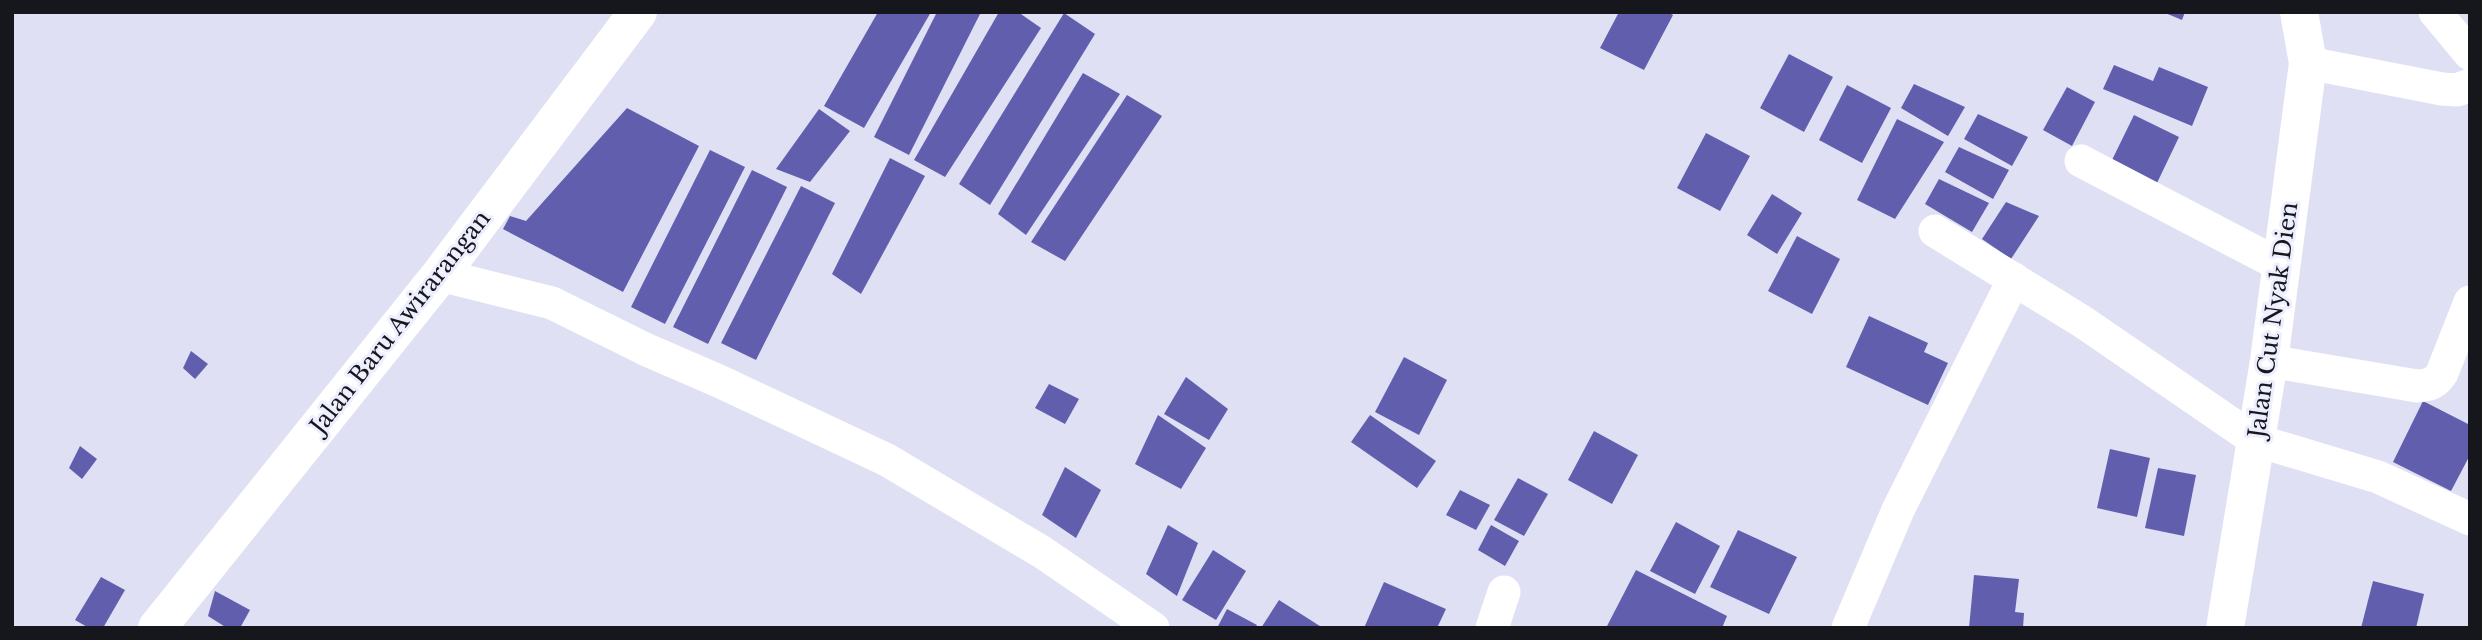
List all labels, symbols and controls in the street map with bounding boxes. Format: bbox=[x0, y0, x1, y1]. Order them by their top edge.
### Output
street label: Jalan Cut Nyak Dien bbox=[2242, 200, 2303, 443]
street label: Jalan Baru Awirarangan bbox=[302, 205, 496, 442]

